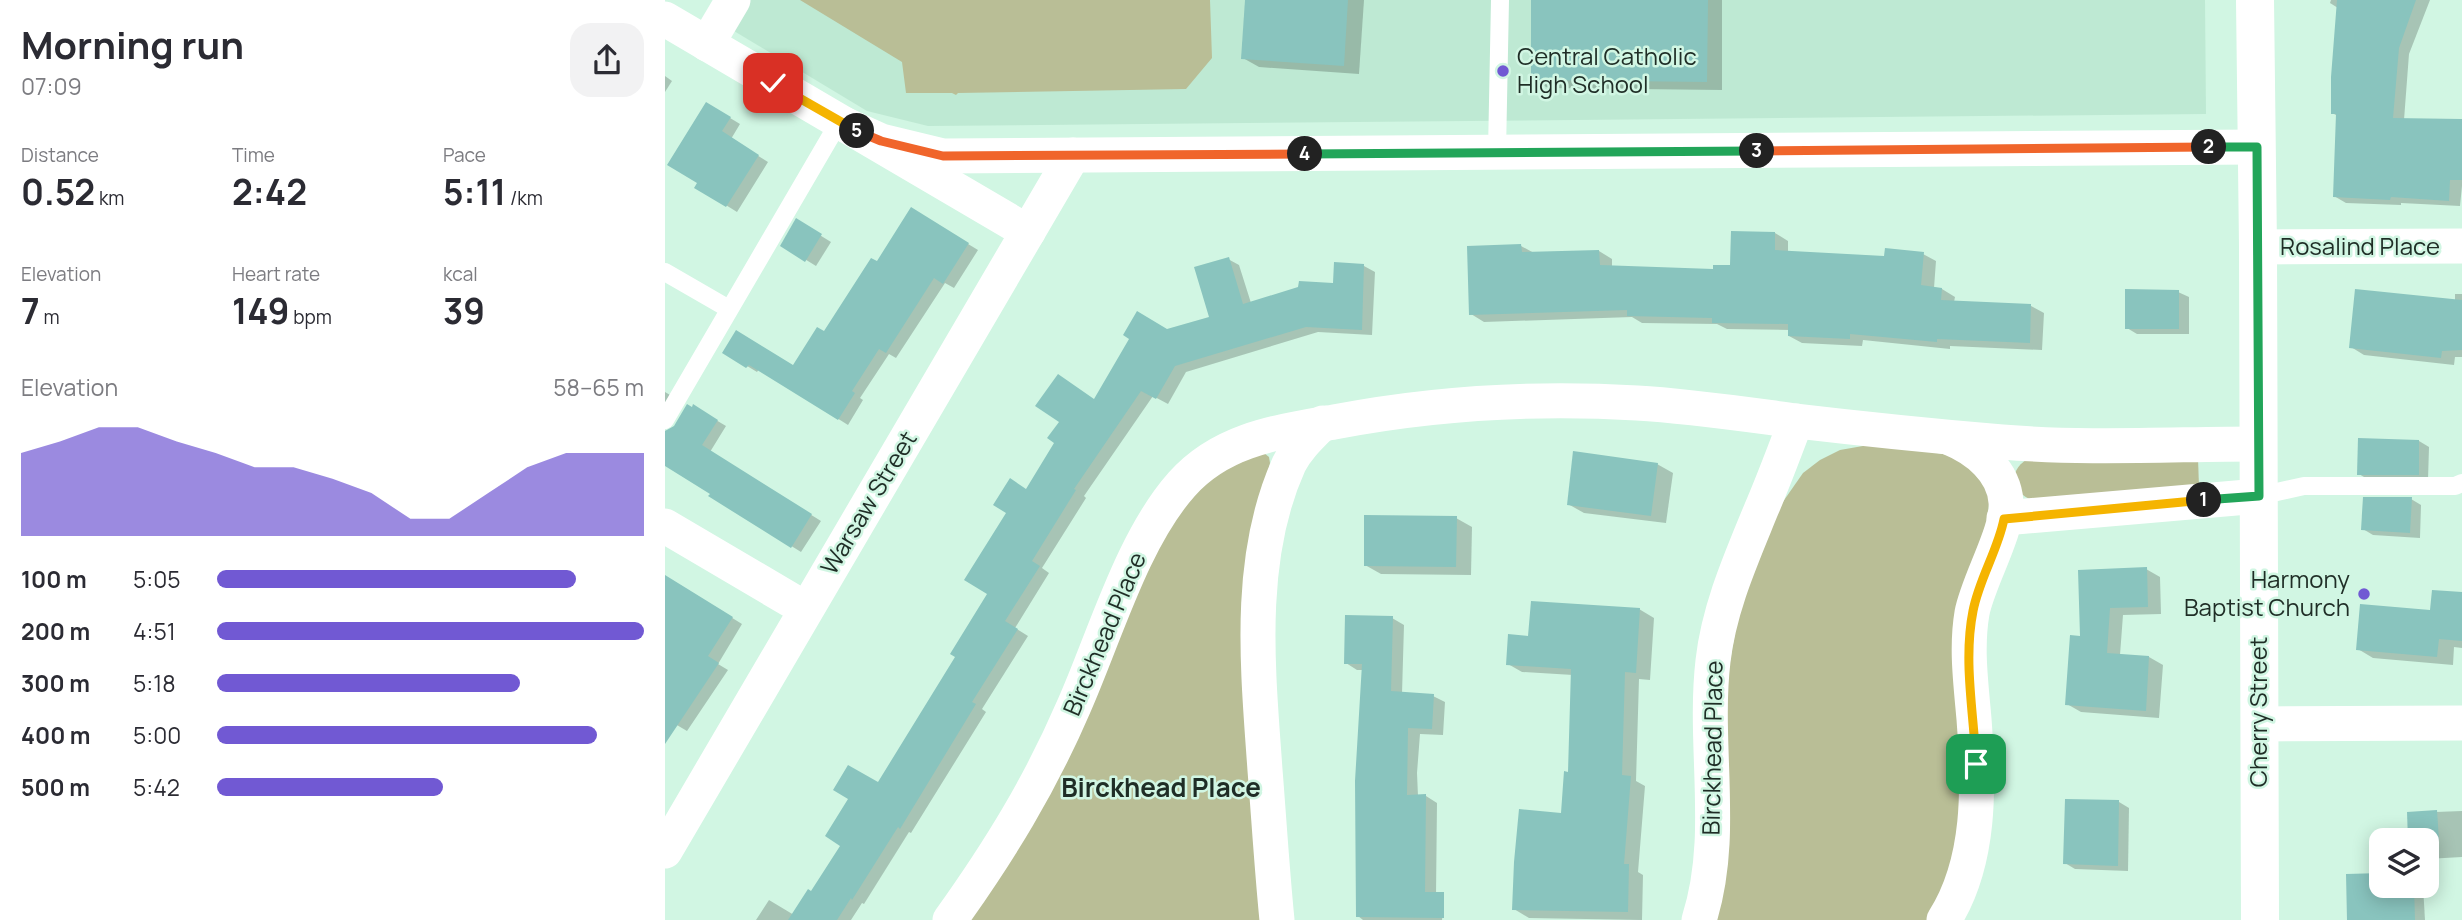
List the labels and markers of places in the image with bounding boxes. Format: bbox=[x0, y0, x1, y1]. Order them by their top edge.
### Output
place label: Central Catholic High School bbox=[1517, 39, 1697, 100]
pin bbox=[743, 53, 803, 113]
marker: Central Catholic High School bbox=[1495, 63, 1511, 79]
pin: 5 bbox=[839, 114, 875, 148]
pin: 2 bbox=[2191, 130, 2227, 164]
pin: 3 bbox=[1739, 134, 1775, 168]
pin: 4 bbox=[1287, 136, 1323, 172]
pin: 1 bbox=[2187, 482, 2221, 518]
place label: Harmony Baptist Church bbox=[2184, 562, 2350, 623]
marker: Harmony Baptist Church bbox=[2356, 586, 2372, 602]
pin bbox=[1946, 734, 2006, 794]

